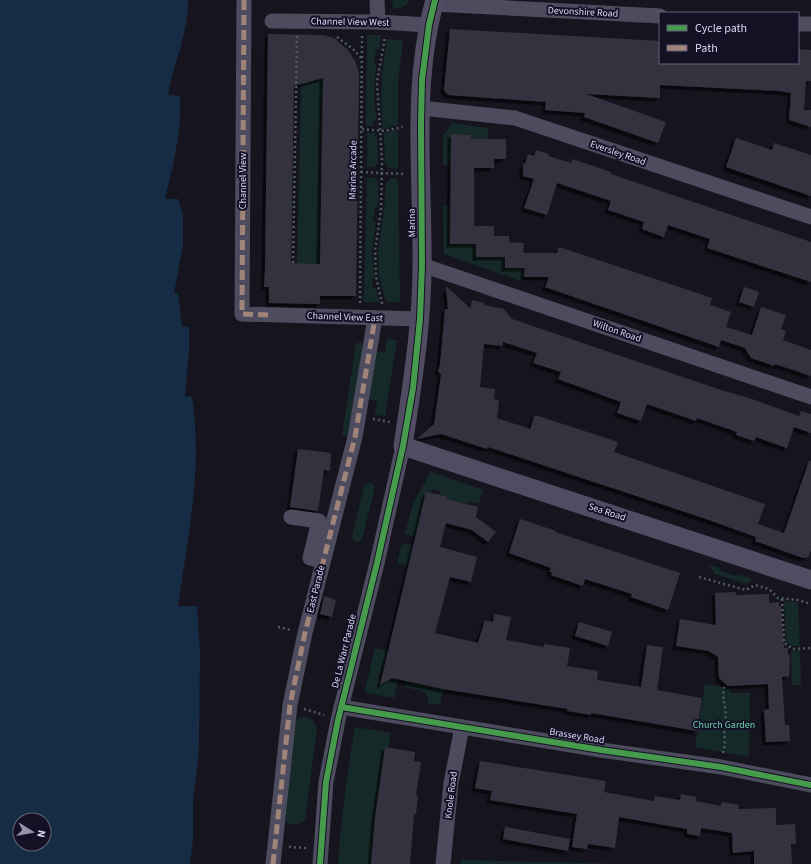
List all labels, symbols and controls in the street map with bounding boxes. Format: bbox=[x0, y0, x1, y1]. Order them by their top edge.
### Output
street label: Devonshire Road bbox=[547, 3, 619, 21]
legend bbox=[659, 12, 799, 64]
street label: Channel View West bbox=[311, 14, 390, 30]
text: Cycle path bbox=[695, 20, 747, 37]
text: Path bbox=[695, 40, 718, 57]
street label: Eversley Road bbox=[588, 137, 648, 169]
street label: Marina Arcade bbox=[345, 140, 361, 200]
street label: Channel View bbox=[236, 153, 250, 209]
street label: Marina bbox=[405, 209, 419, 237]
street label: Channel View East bbox=[307, 309, 384, 325]
street label: Wilton Road bbox=[591, 316, 643, 346]
street label: Sea Road bbox=[586, 499, 628, 525]
street label: East Parade bbox=[303, 564, 329, 614]
street label: De La Warr Parade bbox=[328, 613, 360, 689]
park label: Church Garden bbox=[693, 718, 755, 732]
street label: Brassey Road bbox=[548, 725, 606, 747]
street label: Knole Road bbox=[441, 770, 461, 820]
north arrow bbox=[12, 812, 52, 852]
text: N bbox=[33, 829, 49, 839]

